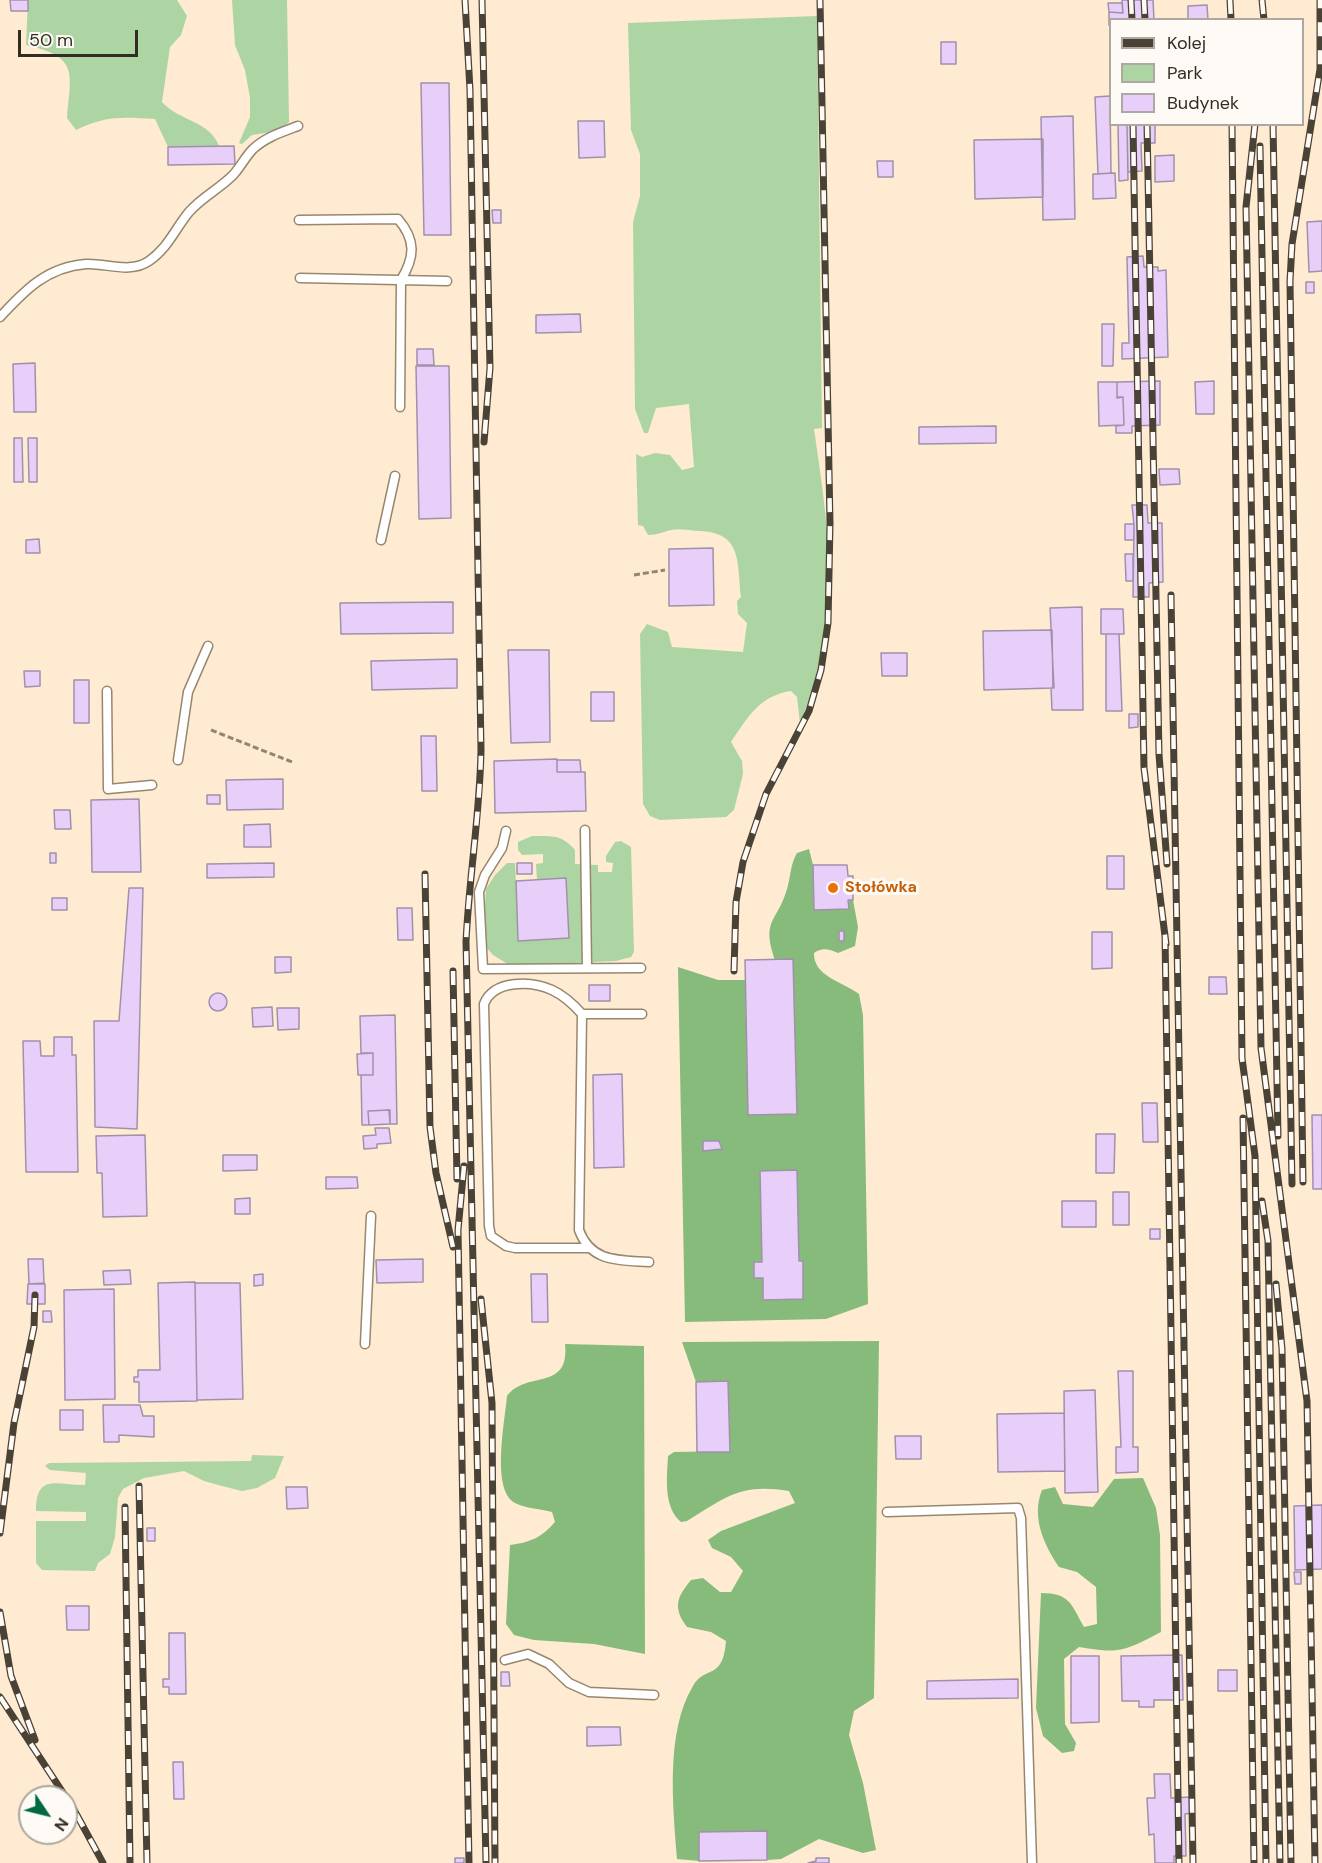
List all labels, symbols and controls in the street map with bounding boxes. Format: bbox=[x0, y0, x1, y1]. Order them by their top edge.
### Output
scale bar bbox=[21, 18, 141, 56]
legend bbox=[1109, 18, 1304, 126]
text: 50 m bbox=[29, 28, 73, 52]
text: Kolej bbox=[1167, 31, 1206, 55]
text: Park bbox=[1167, 61, 1203, 85]
text: Budynek bbox=[1167, 91, 1239, 115]
place label: Stołówka bbox=[845, 878, 917, 898]
marker: Stołówka bbox=[826, 881, 840, 895]
north arrow bbox=[18, 1785, 78, 1845]
text: N bbox=[50, 1814, 73, 1835]

